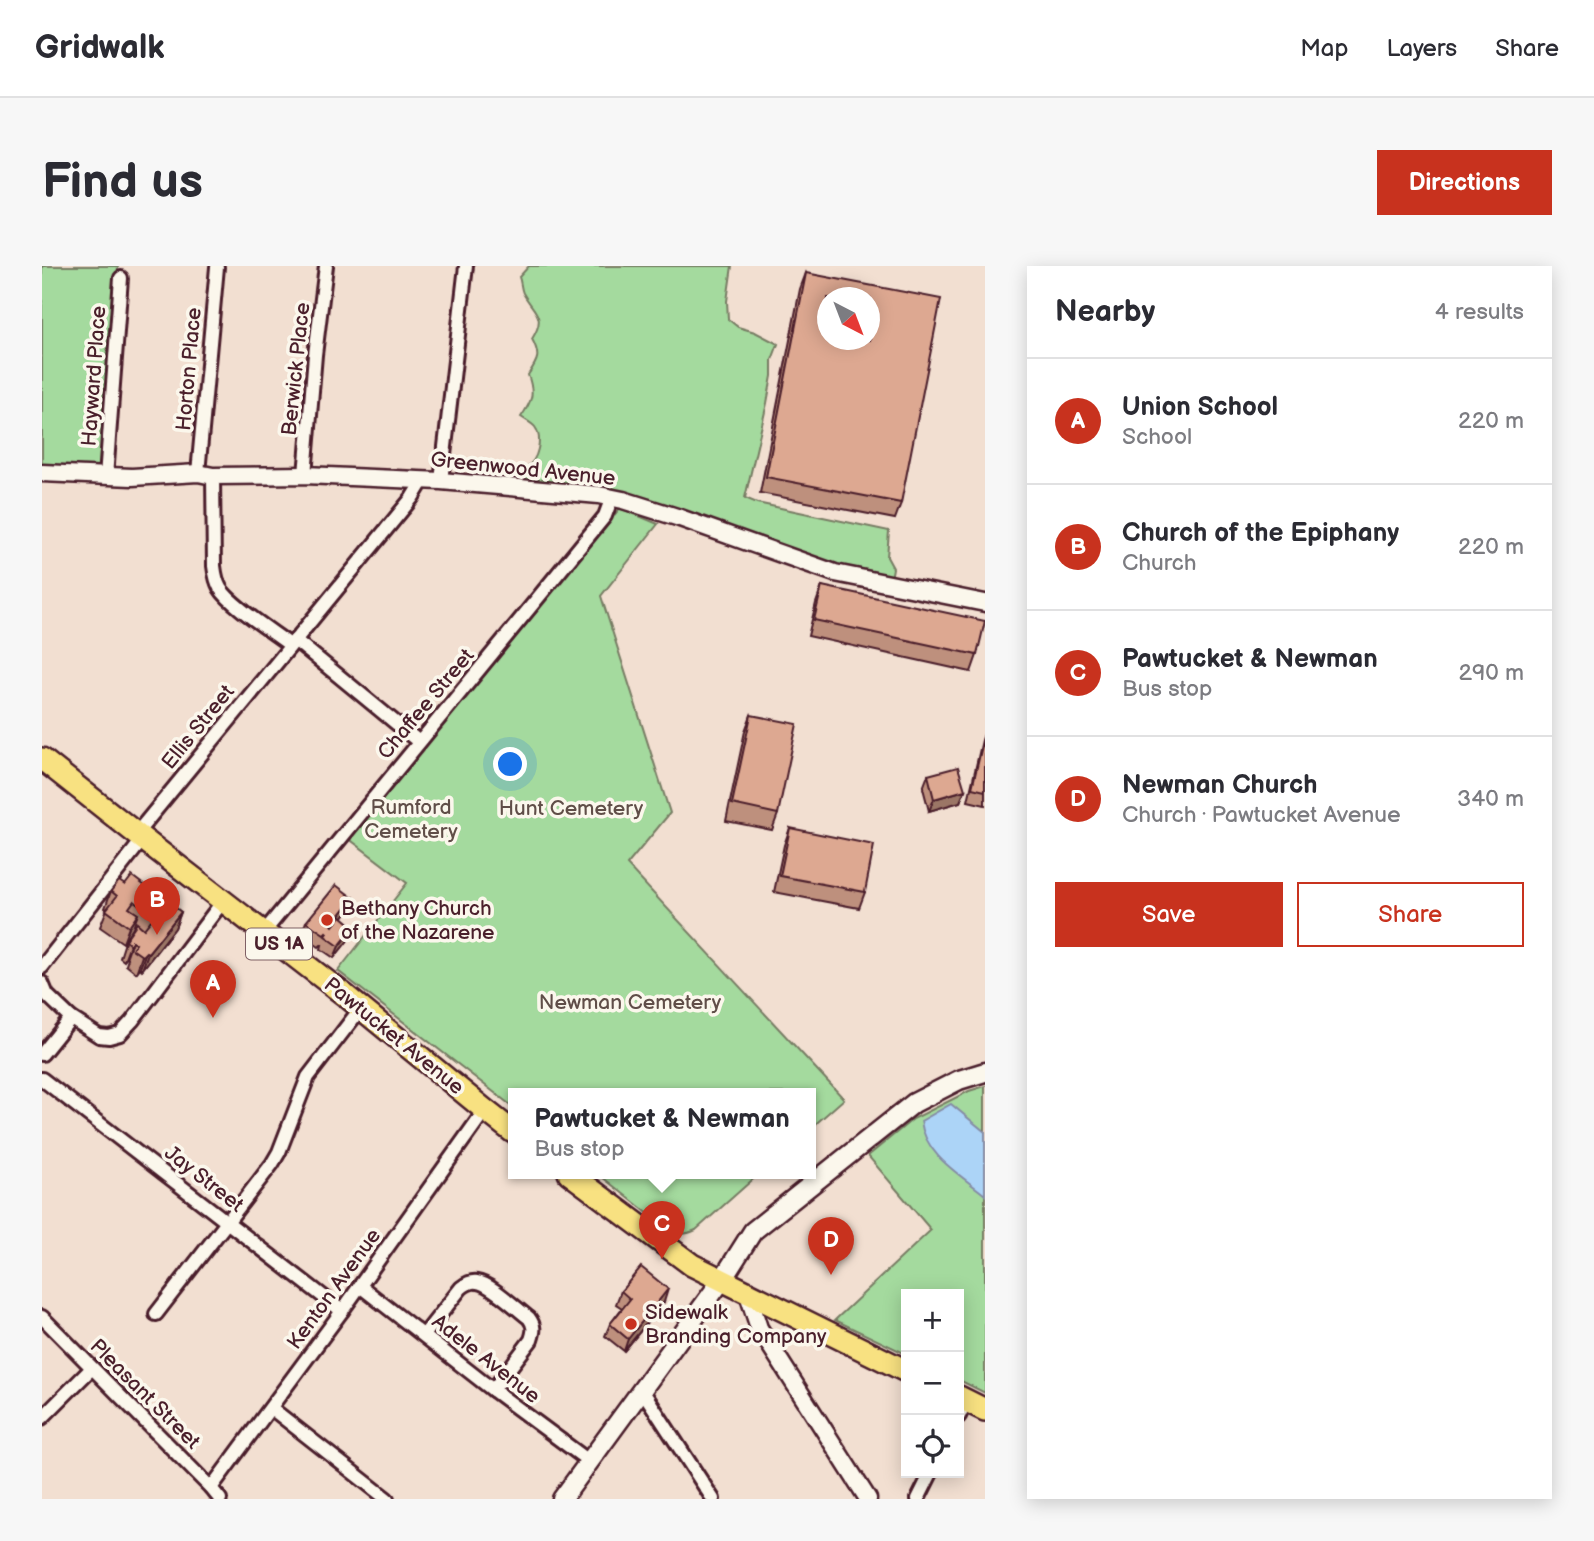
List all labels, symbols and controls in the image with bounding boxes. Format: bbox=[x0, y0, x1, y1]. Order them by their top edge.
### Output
text: Gridwalk bbox=[35, 28, 165, 68]
text: Map bbox=[1300, 34, 1348, 63]
text: Layers bbox=[1386, 34, 1457, 63]
text: Share bbox=[1495, 34, 1559, 63]
button: Directions bbox=[1377, 150, 1552, 215]
text: Find us bbox=[42, 153, 203, 212]
north arrow bbox=[817, 287, 880, 350]
text: Nearby bbox=[1055, 294, 1155, 330]
text: 4 results bbox=[1435, 298, 1524, 326]
street label: Berwick Place bbox=[277, 301, 315, 437]
street label: Hayward Place bbox=[77, 305, 111, 447]
street label: Horton Place bbox=[171, 306, 207, 432]
text: Union School bbox=[1122, 392, 1278, 423]
text: A bbox=[1071, 407, 1085, 435]
text: 220 m bbox=[1458, 407, 1524, 435]
text: School bbox=[1122, 423, 1192, 451]
street label: Greenwood Avenue bbox=[429, 447, 617, 491]
text: Church of the Epiphany bbox=[1122, 518, 1399, 549]
text: B bbox=[1070, 533, 1086, 561]
text: 220 m bbox=[1458, 533, 1524, 561]
text: Church bbox=[1122, 549, 1197, 577]
street label: Chaffee Street bbox=[372, 643, 480, 764]
text: Pawtucket & Newman bbox=[1122, 644, 1378, 675]
text: C bbox=[1070, 659, 1086, 687]
text: 290 m bbox=[1458, 659, 1524, 687]
text: Bus stop bbox=[1122, 675, 1212, 703]
street label: Ellis Street bbox=[156, 679, 240, 774]
your location bbox=[493, 747, 527, 781]
text: Newman Church bbox=[1122, 770, 1317, 801]
text: D bbox=[1070, 785, 1086, 813]
text: 340 m bbox=[1457, 785, 1524, 813]
park label: Rumford Cemetery bbox=[364, 795, 458, 844]
park label: Hunt Cemetery bbox=[499, 796, 644, 821]
text: Church · Pawtucket Avenue bbox=[1122, 801, 1401, 829]
pin: B bbox=[134, 877, 180, 935]
button: Save bbox=[1055, 882, 1283, 947]
button: Share bbox=[1297, 882, 1524, 947]
place label: Bethany Church of the Nazarene bbox=[341, 896, 494, 945]
marker: Bethany Church of the Nazarene bbox=[319, 912, 335, 928]
road number: US 1A bbox=[246, 929, 312, 960]
pin: A bbox=[190, 960, 236, 1018]
street label: Pawtucket Avenue bbox=[319, 972, 469, 1100]
park label: Newman Cemetery bbox=[539, 990, 722, 1015]
popup bbox=[508, 1088, 816, 1179]
text: Pawtucket & Newman bbox=[534, 1104, 790, 1135]
text: Bus stop bbox=[534, 1135, 624, 1163]
street label: Jay Street bbox=[159, 1140, 249, 1218]
pin: C bbox=[639, 1201, 685, 1259]
pin: D bbox=[808, 1217, 854, 1275]
street label: Kenton Avenue bbox=[282, 1224, 386, 1354]
map controls bbox=[901, 1289, 964, 1478]
button: + bbox=[901, 1289, 964, 1352]
place label: Sidewalk Branding Company bbox=[645, 1300, 827, 1349]
street label: Adele Avenue bbox=[427, 1309, 545, 1409]
marker: Sidewalk Branding Company bbox=[623, 1316, 639, 1332]
street label: Pleasant Street bbox=[85, 1334, 206, 1455]
button: − bbox=[901, 1352, 964, 1415]
button: locate bbox=[901, 1415, 964, 1478]

